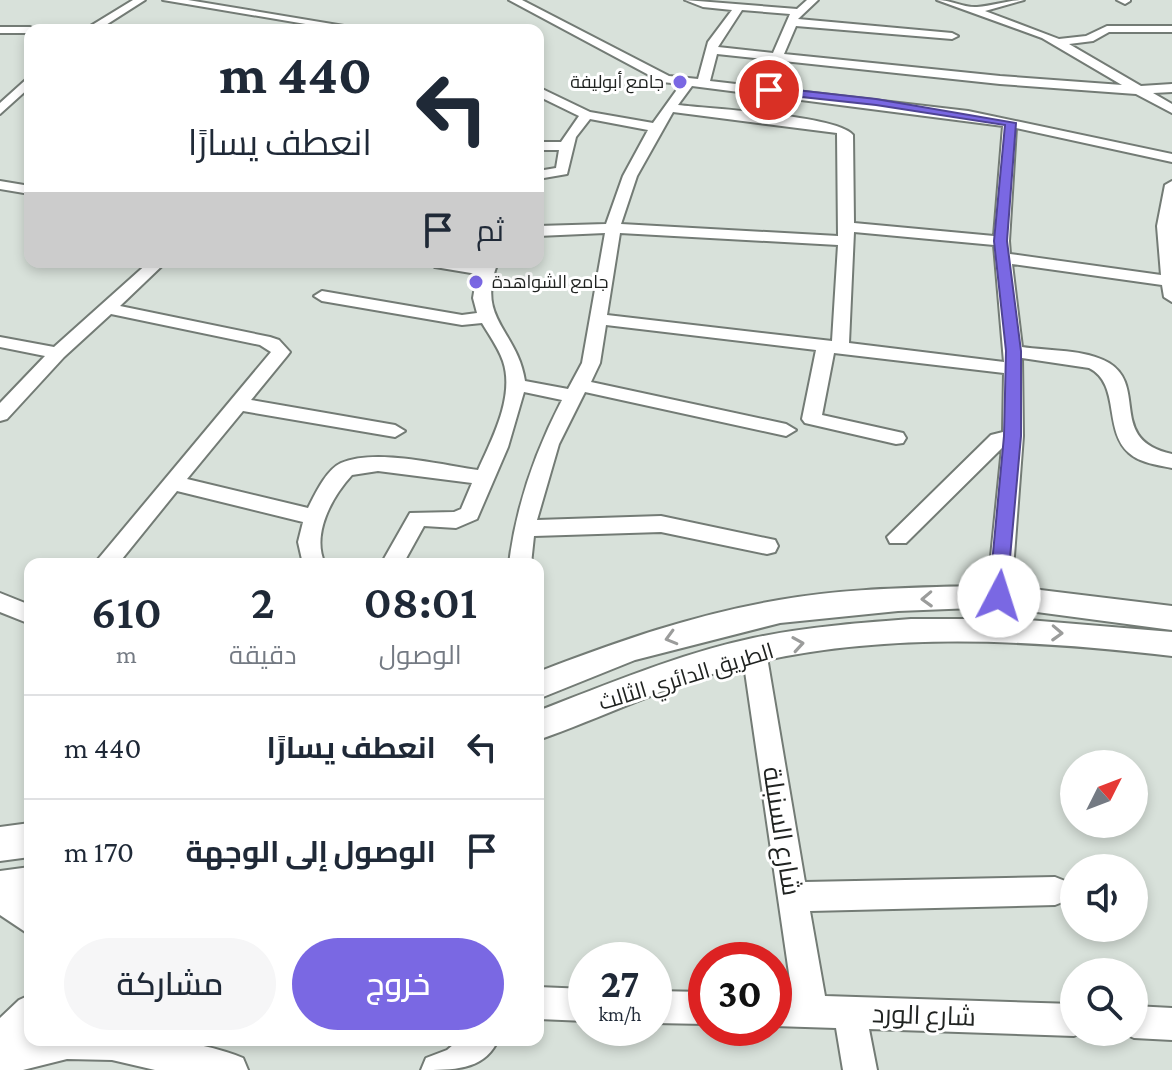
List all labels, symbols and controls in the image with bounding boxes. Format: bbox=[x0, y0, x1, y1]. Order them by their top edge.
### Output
text: 440 m bbox=[219, 43, 372, 105]
icon: left bbox=[400, 56, 504, 160]
pin bbox=[735, 56, 803, 124]
icon: arrive bbox=[747, 68, 791, 112]
place label: جامع أبوليفة bbox=[570, 71, 664, 94]
marker: جامع أبوليفة bbox=[671, 73, 689, 91]
text: انعطف يسارًا bbox=[188, 123, 372, 163]
icon: arrive bbox=[416, 208, 460, 252]
text: ثم bbox=[476, 214, 504, 247]
place label: جامع الشواهدة bbox=[492, 272, 609, 294]
marker: جامع الشواهدة bbox=[467, 273, 485, 291]
position arrow bbox=[957, 554, 1041, 638]
text: 2 bbox=[251, 575, 275, 628]
text: 08:01 bbox=[363, 575, 477, 628]
text: 610 bbox=[91, 585, 162, 638]
one-way arrow bbox=[920, 591, 933, 608]
one-way arrow bbox=[1051, 624, 1064, 641]
one-way arrow bbox=[665, 629, 679, 645]
one-way arrow bbox=[791, 636, 805, 653]
street label: الطريق الدائري الثالث bbox=[596, 638, 778, 719]
text: m bbox=[116, 640, 137, 669]
text: دقيقة bbox=[229, 641, 297, 670]
text: الوصول bbox=[379, 641, 462, 670]
icon: left bbox=[460, 725, 504, 769]
text: 440 m bbox=[64, 731, 141, 764]
text: انعطف يسارًا bbox=[267, 731, 436, 764]
north arrow bbox=[1060, 750, 1148, 838]
map controls bbox=[1060, 750, 1148, 1046]
street label: شارع السنبلة bbox=[755, 765, 806, 898]
icon: arrive bbox=[460, 829, 504, 873]
text: 170 m bbox=[64, 835, 134, 868]
text: الوصول إلى الوجهة bbox=[185, 835, 436, 868]
button: sound bbox=[1060, 854, 1148, 942]
button: مشاركة bbox=[64, 938, 276, 1030]
button: خروج bbox=[292, 938, 504, 1030]
speed limit sign: 30 bbox=[688, 942, 792, 1046]
button: search bbox=[1060, 958, 1148, 1046]
text: 27 bbox=[601, 961, 639, 1006]
street label: شارع الورد bbox=[872, 999, 976, 1034]
text: km/h bbox=[598, 1003, 642, 1025]

